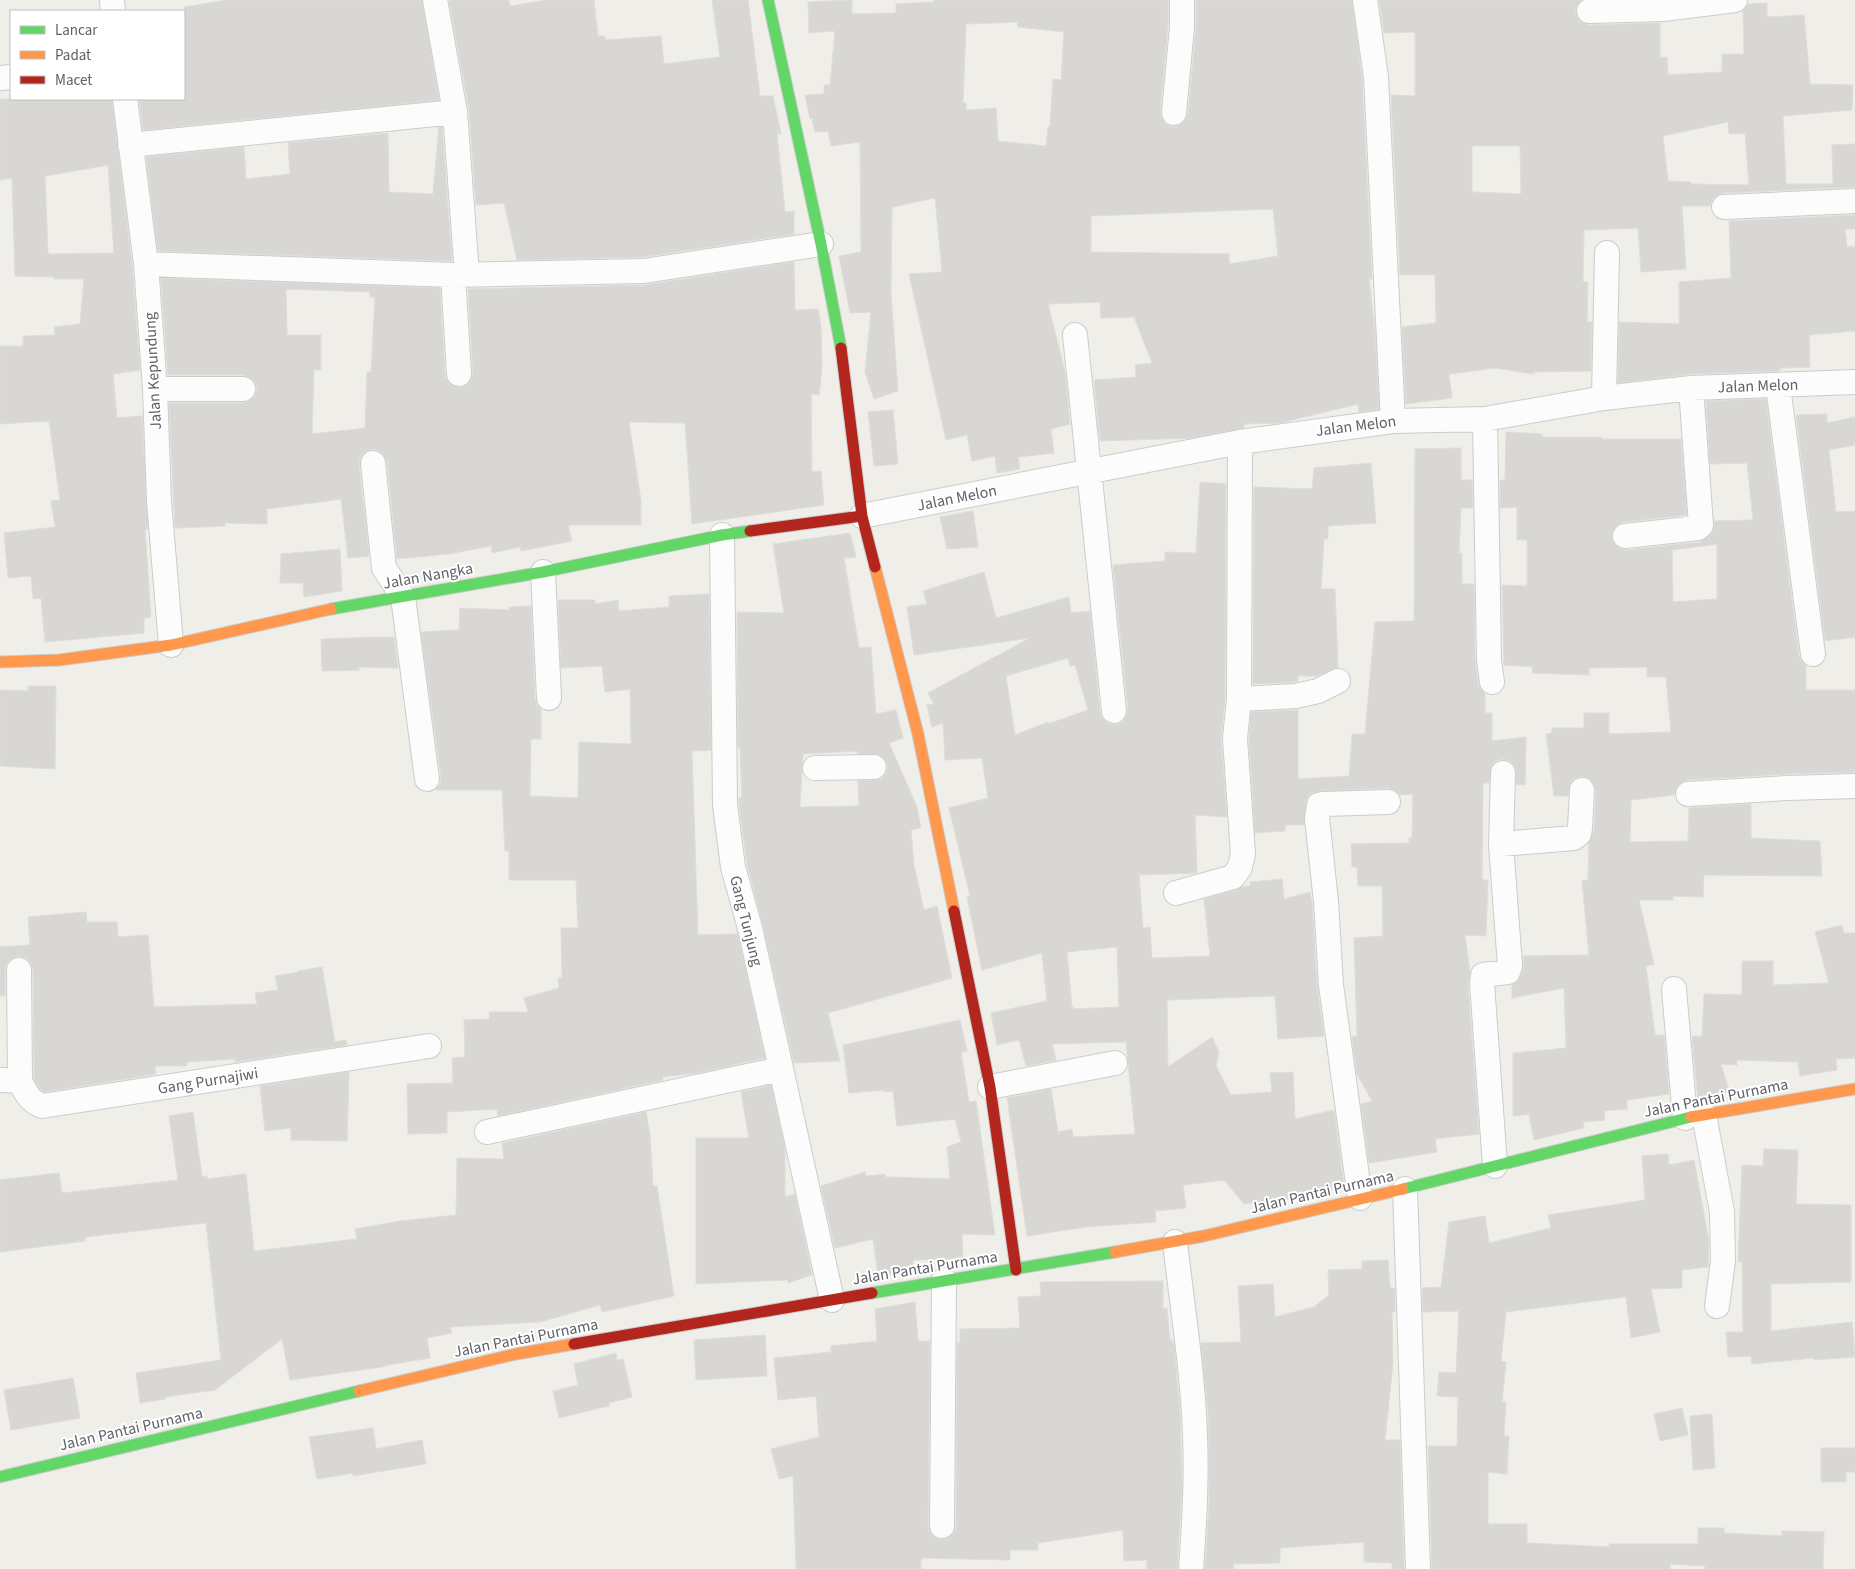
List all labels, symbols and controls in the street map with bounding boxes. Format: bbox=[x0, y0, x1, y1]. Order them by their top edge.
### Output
legend bbox=[10, 10, 185, 100]
text: Lancar bbox=[55, 20, 98, 41]
text: Padat bbox=[55, 45, 91, 66]
text: Macet bbox=[55, 70, 92, 91]
street label: Jalan Kepundung bbox=[139, 312, 167, 430]
street label: Jalan Melon bbox=[1717, 374, 1799, 398]
street label: Jalan Melon bbox=[1315, 410, 1397, 442]
street label: Jalan Melon bbox=[915, 479, 999, 517]
street label: Jalan Nangka bbox=[381, 557, 475, 595]
street label: Gang Tunjung bbox=[724, 873, 768, 969]
street label: Gang Purnajiwi bbox=[156, 1062, 260, 1100]
street label: Jalan Pantai Purnama bbox=[1642, 1073, 1790, 1123]
street label: Jalan Pantai Purnama bbox=[1248, 1165, 1396, 1219]
street label: Jalan Pantai Purnama bbox=[851, 1246, 999, 1290]
street label: Jalan Pantai Purnama bbox=[452, 1313, 600, 1363]
street label: Jalan Pantai Purnama bbox=[57, 1402, 205, 1456]

